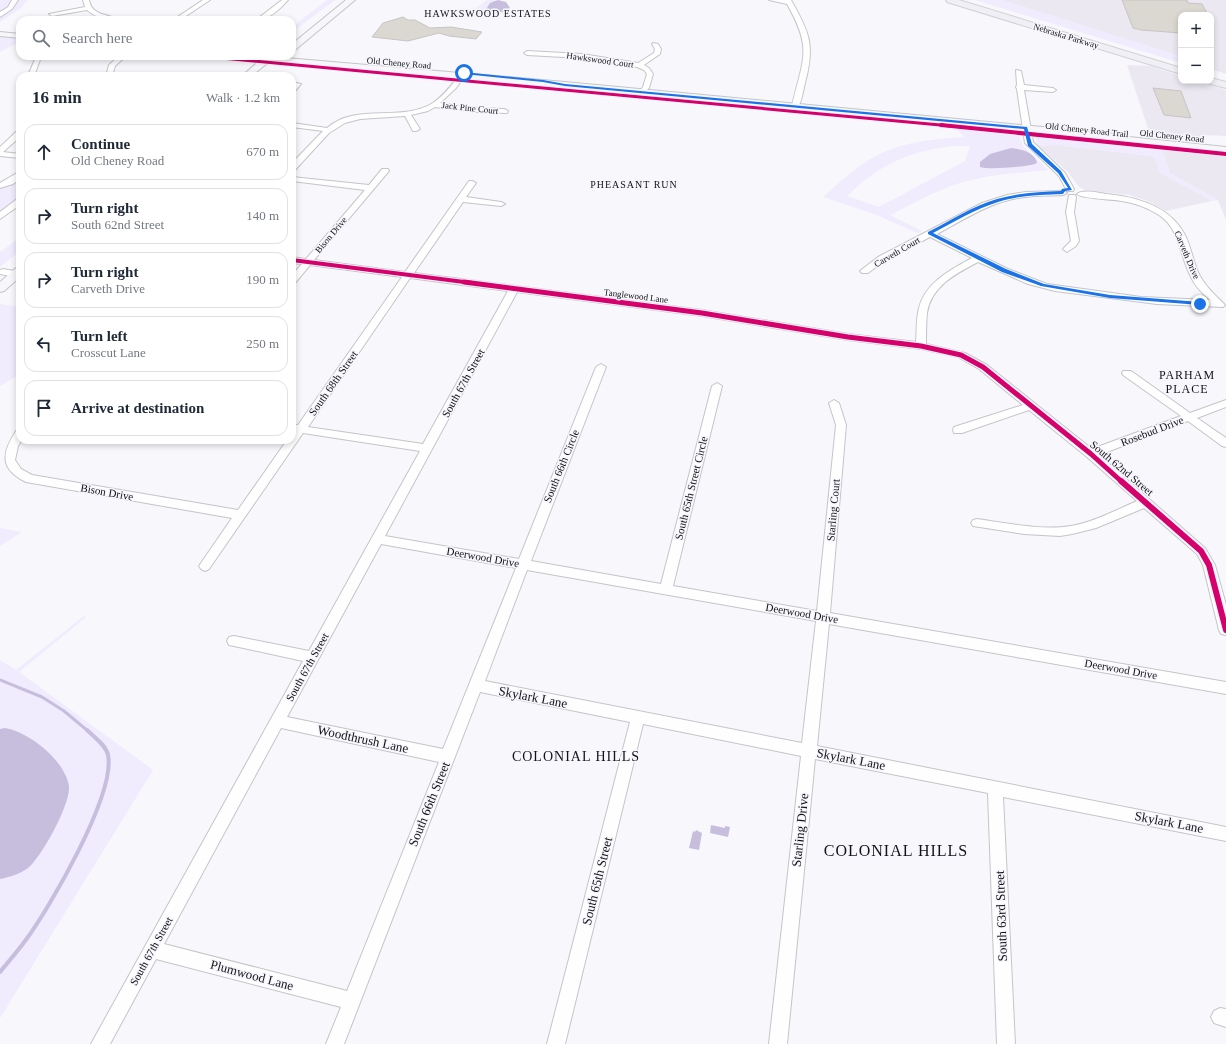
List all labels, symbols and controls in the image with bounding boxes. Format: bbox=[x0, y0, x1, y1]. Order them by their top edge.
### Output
district label: HAWKSWOOD ESTATES bbox=[424, 8, 552, 19]
map controls bbox=[1178, 12, 1214, 84]
button: + bbox=[1178, 12, 1214, 48]
search box bbox=[16, 16, 296, 60]
street label: Nebraska Parkway bbox=[1032, 21, 1100, 51]
icon: search bbox=[30, 27, 52, 49]
text: Search here bbox=[62, 30, 132, 46]
button: − bbox=[1178, 48, 1214, 84]
street label: Hawkswood Court bbox=[566, 50, 635, 70]
street label: Old Cheney Road bbox=[366, 55, 432, 71]
route start bbox=[455, 64, 473, 82]
text: 16 min bbox=[32, 88, 82, 107]
text: Walk · 1.2 km bbox=[206, 90, 280, 105]
street label: Jack Pine Court bbox=[441, 100, 499, 116]
street label: Old Cheney Road Trail bbox=[1045, 121, 1130, 139]
street label: Old Cheney Road bbox=[1139, 128, 1205, 144]
text: Continue bbox=[71, 136, 130, 152]
icon: ahead bbox=[33, 141, 55, 163]
text: 670 m bbox=[246, 144, 279, 159]
text: Old Cheney Road bbox=[71, 153, 164, 168]
district label: PHEASANT RUN bbox=[590, 179, 678, 190]
text: Turn right bbox=[71, 200, 138, 216]
icon: right bbox=[33, 205, 55, 227]
text: 140 m bbox=[246, 208, 279, 223]
street label: Bison Drive bbox=[313, 215, 349, 255]
text: South 62nd Street bbox=[71, 217, 164, 232]
street label: Carveth Drive bbox=[1172, 229, 1202, 281]
street label: Carveth Court bbox=[872, 235, 922, 269]
text: Turn right bbox=[71, 264, 138, 280]
icon: right bbox=[33, 269, 55, 291]
text: 190 m bbox=[246, 272, 279, 287]
text: Carveth Drive bbox=[71, 281, 145, 296]
street label: Tanglewood Lane bbox=[603, 287, 669, 305]
route end bbox=[1191, 295, 1209, 313]
text: Turn left bbox=[71, 328, 128, 344]
icon: left bbox=[33, 333, 55, 355]
text: 250 m bbox=[246, 336, 279, 351]
text: Crosscut Lane bbox=[71, 345, 146, 360]
street label: South 67th Street bbox=[439, 347, 487, 419]
street label: South 68th Street bbox=[306, 348, 360, 418]
district label: PARHAM PLACE bbox=[1159, 368, 1215, 396]
icon: arrive bbox=[33, 397, 55, 419]
text: Arrive at destination bbox=[71, 400, 204, 416]
street label: Rosebud Drive bbox=[1119, 413, 1185, 448]
street label: South 66th Circle bbox=[541, 428, 581, 504]
street label: South 65th Street Circle bbox=[672, 435, 710, 541]
street label: South 62nd Street bbox=[1088, 438, 1156, 498]
street label: Starling Court bbox=[824, 478, 842, 542]
street label: Bison Drive bbox=[80, 481, 134, 503]
street label: Deerwood Drive bbox=[446, 545, 520, 569]
street label: Deerwood Drive bbox=[765, 601, 839, 625]
street label: South 67th Street bbox=[283, 631, 331, 703]
street label: Deerwood Drive bbox=[1084, 657, 1158, 681]
street label: Skylark Lane bbox=[497, 683, 569, 711]
street label: Woodthrush Lane bbox=[316, 722, 410, 756]
street label: Skylark Lane bbox=[815, 745, 887, 773]
district label: COLONIAL HILLS bbox=[512, 749, 640, 764]
street label: South 66th Street bbox=[405, 759, 453, 849]
street label: Starling Drive bbox=[789, 792, 811, 868]
street label: Skylark Lane bbox=[1133, 808, 1205, 836]
street label: South 65th Street bbox=[579, 835, 615, 927]
district label: COLONIAL HILLS bbox=[824, 842, 968, 859]
street label: South 63rd Street bbox=[992, 870, 1010, 962]
street label: South 67th Street bbox=[127, 915, 175, 987]
street label: Plumwood Lane bbox=[209, 957, 295, 993]

